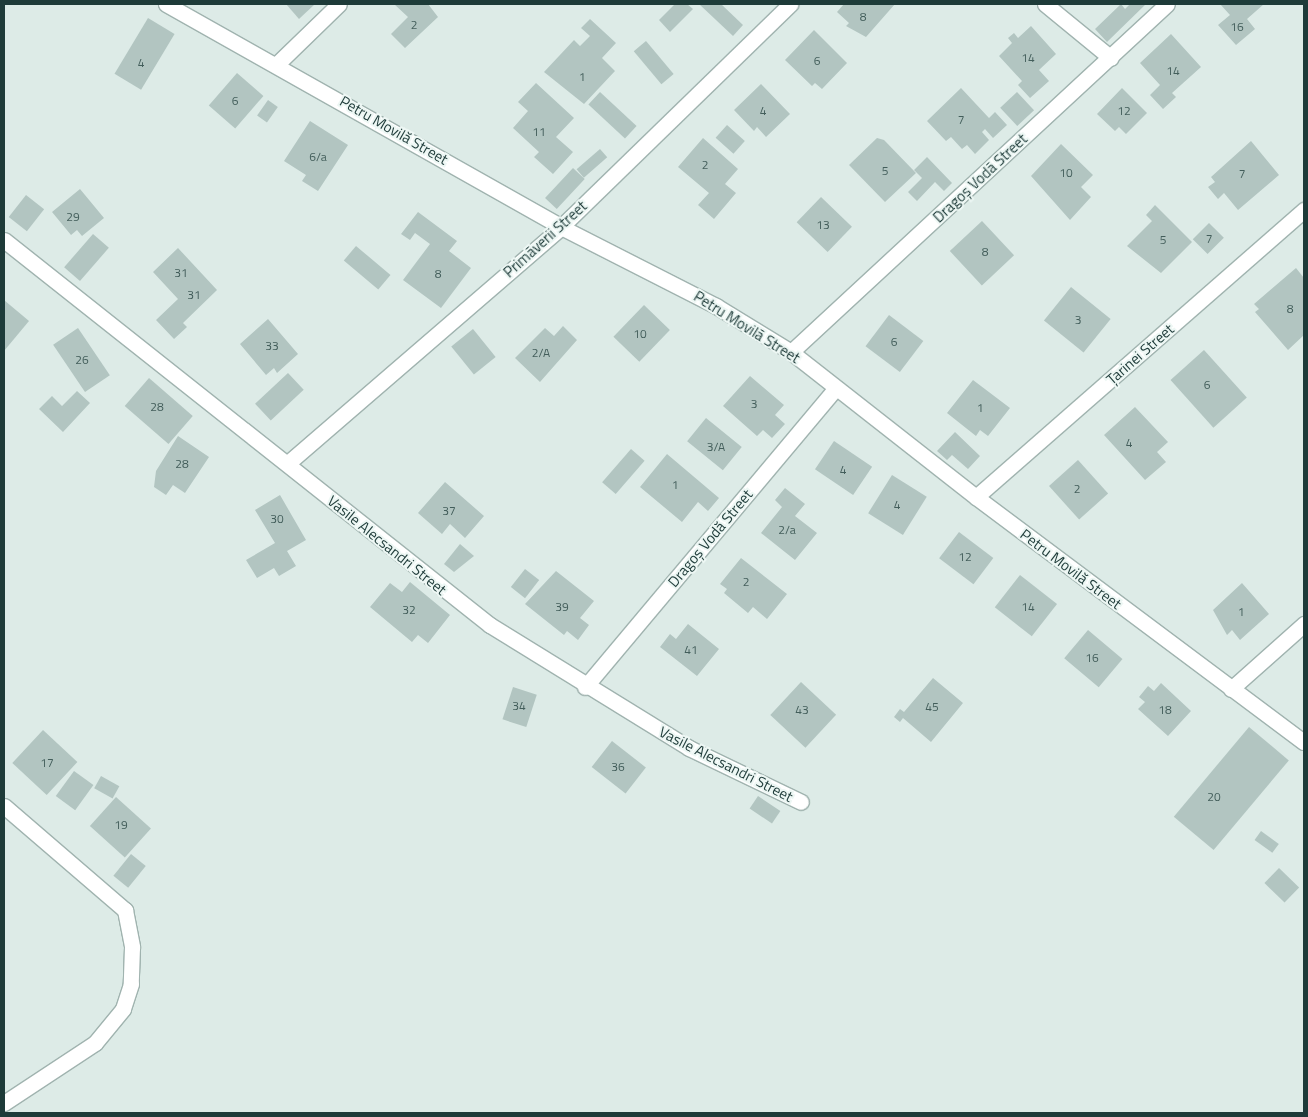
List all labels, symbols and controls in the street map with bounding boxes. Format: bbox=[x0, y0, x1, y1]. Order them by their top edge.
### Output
house number: 8 bbox=[860, 10, 866, 24]
house number: 2 bbox=[411, 18, 417, 32]
house number: 16 bbox=[1230, 20, 1244, 34]
house number: 14 bbox=[1021, 51, 1035, 65]
house number: 6 bbox=[814, 54, 820, 68]
house number: 4 bbox=[138, 56, 144, 70]
house number: 14 bbox=[1166, 64, 1180, 78]
house number: 1 bbox=[579, 70, 585, 84]
street label: Petru Movilă Street bbox=[337, 92, 451, 168]
house number: 6 bbox=[232, 94, 238, 108]
house number: 4 bbox=[760, 104, 766, 118]
house number: 12 bbox=[1117, 104, 1131, 118]
house number: 7 bbox=[958, 113, 964, 127]
house number: 11 bbox=[532, 125, 546, 139]
street label: Dragoș Vodă Street bbox=[929, 130, 1031, 226]
house number: 6/a bbox=[309, 150, 327, 164]
house number: 2 bbox=[702, 158, 708, 172]
house number: 5 bbox=[882, 164, 888, 178]
house number: 10 bbox=[1059, 166, 1073, 180]
house number: 7 bbox=[1239, 167, 1245, 181]
street label: Primăverii Street bbox=[500, 197, 590, 281]
house number: 29 bbox=[66, 210, 80, 224]
house number: 13 bbox=[816, 218, 830, 232]
house number: 7 bbox=[1206, 232, 1212, 246]
house number: 5 bbox=[1160, 233, 1166, 247]
house number: 8 bbox=[982, 245, 988, 259]
house number: 31 bbox=[174, 266, 188, 280]
house number: 8 bbox=[435, 267, 441, 281]
street label: Petru Movilă Street bbox=[691, 287, 803, 367]
house number: 31 bbox=[187, 288, 201, 302]
house number: 8 bbox=[1287, 302, 1293, 316]
house number: 3 bbox=[1075, 313, 1081, 327]
street label: Țarinei Street bbox=[1103, 320, 1177, 388]
house number: 10 bbox=[633, 327, 647, 341]
house number: 6 bbox=[891, 335, 897, 349]
house number: 33 bbox=[265, 339, 279, 353]
house number: 2/A bbox=[532, 346, 550, 360]
house number: 26 bbox=[75, 353, 89, 367]
house number: 6 bbox=[1204, 378, 1210, 392]
house number: 3 bbox=[751, 397, 757, 411]
house number: 28 bbox=[150, 400, 164, 414]
house number: 1 bbox=[977, 401, 983, 415]
house number: 4 bbox=[1126, 436, 1132, 450]
house number: 3/A bbox=[707, 440, 725, 454]
house number: 28 bbox=[175, 457, 189, 471]
house number: 4 bbox=[840, 463, 846, 477]
house number: 1 bbox=[672, 478, 678, 492]
house number: 2 bbox=[1074, 482, 1080, 496]
street label: Dragoș Vodă Street bbox=[664, 486, 756, 590]
street label: Vasile Alecsandri Street bbox=[324, 491, 450, 599]
house number: 4 bbox=[894, 498, 900, 512]
house number: 37 bbox=[442, 504, 456, 518]
house number: 30 bbox=[270, 512, 284, 526]
house number: 2/a bbox=[778, 523, 796, 537]
street label: Petru Movilă Street bbox=[1017, 525, 1125, 613]
house number: 12 bbox=[958, 550, 972, 564]
house number: 2 bbox=[743, 575, 749, 589]
house number: 39 bbox=[555, 600, 569, 614]
house number: 14 bbox=[1021, 600, 1035, 614]
house number: 32 bbox=[402, 603, 416, 617]
house number: 1 bbox=[1238, 605, 1244, 619]
house number: 41 bbox=[684, 643, 698, 657]
house number: 16 bbox=[1085, 651, 1099, 665]
house number: 34 bbox=[512, 699, 526, 713]
house number: 45 bbox=[925, 700, 939, 714]
house number: 43 bbox=[795, 703, 809, 717]
house number: 18 bbox=[1158, 703, 1172, 717]
street label: Vasile Alecsandri Street bbox=[656, 722, 796, 806]
house number: 17 bbox=[40, 756, 54, 770]
house number: 36 bbox=[611, 760, 625, 774]
house number: 20 bbox=[1207, 790, 1221, 804]
house number: 19 bbox=[114, 818, 128, 832]

